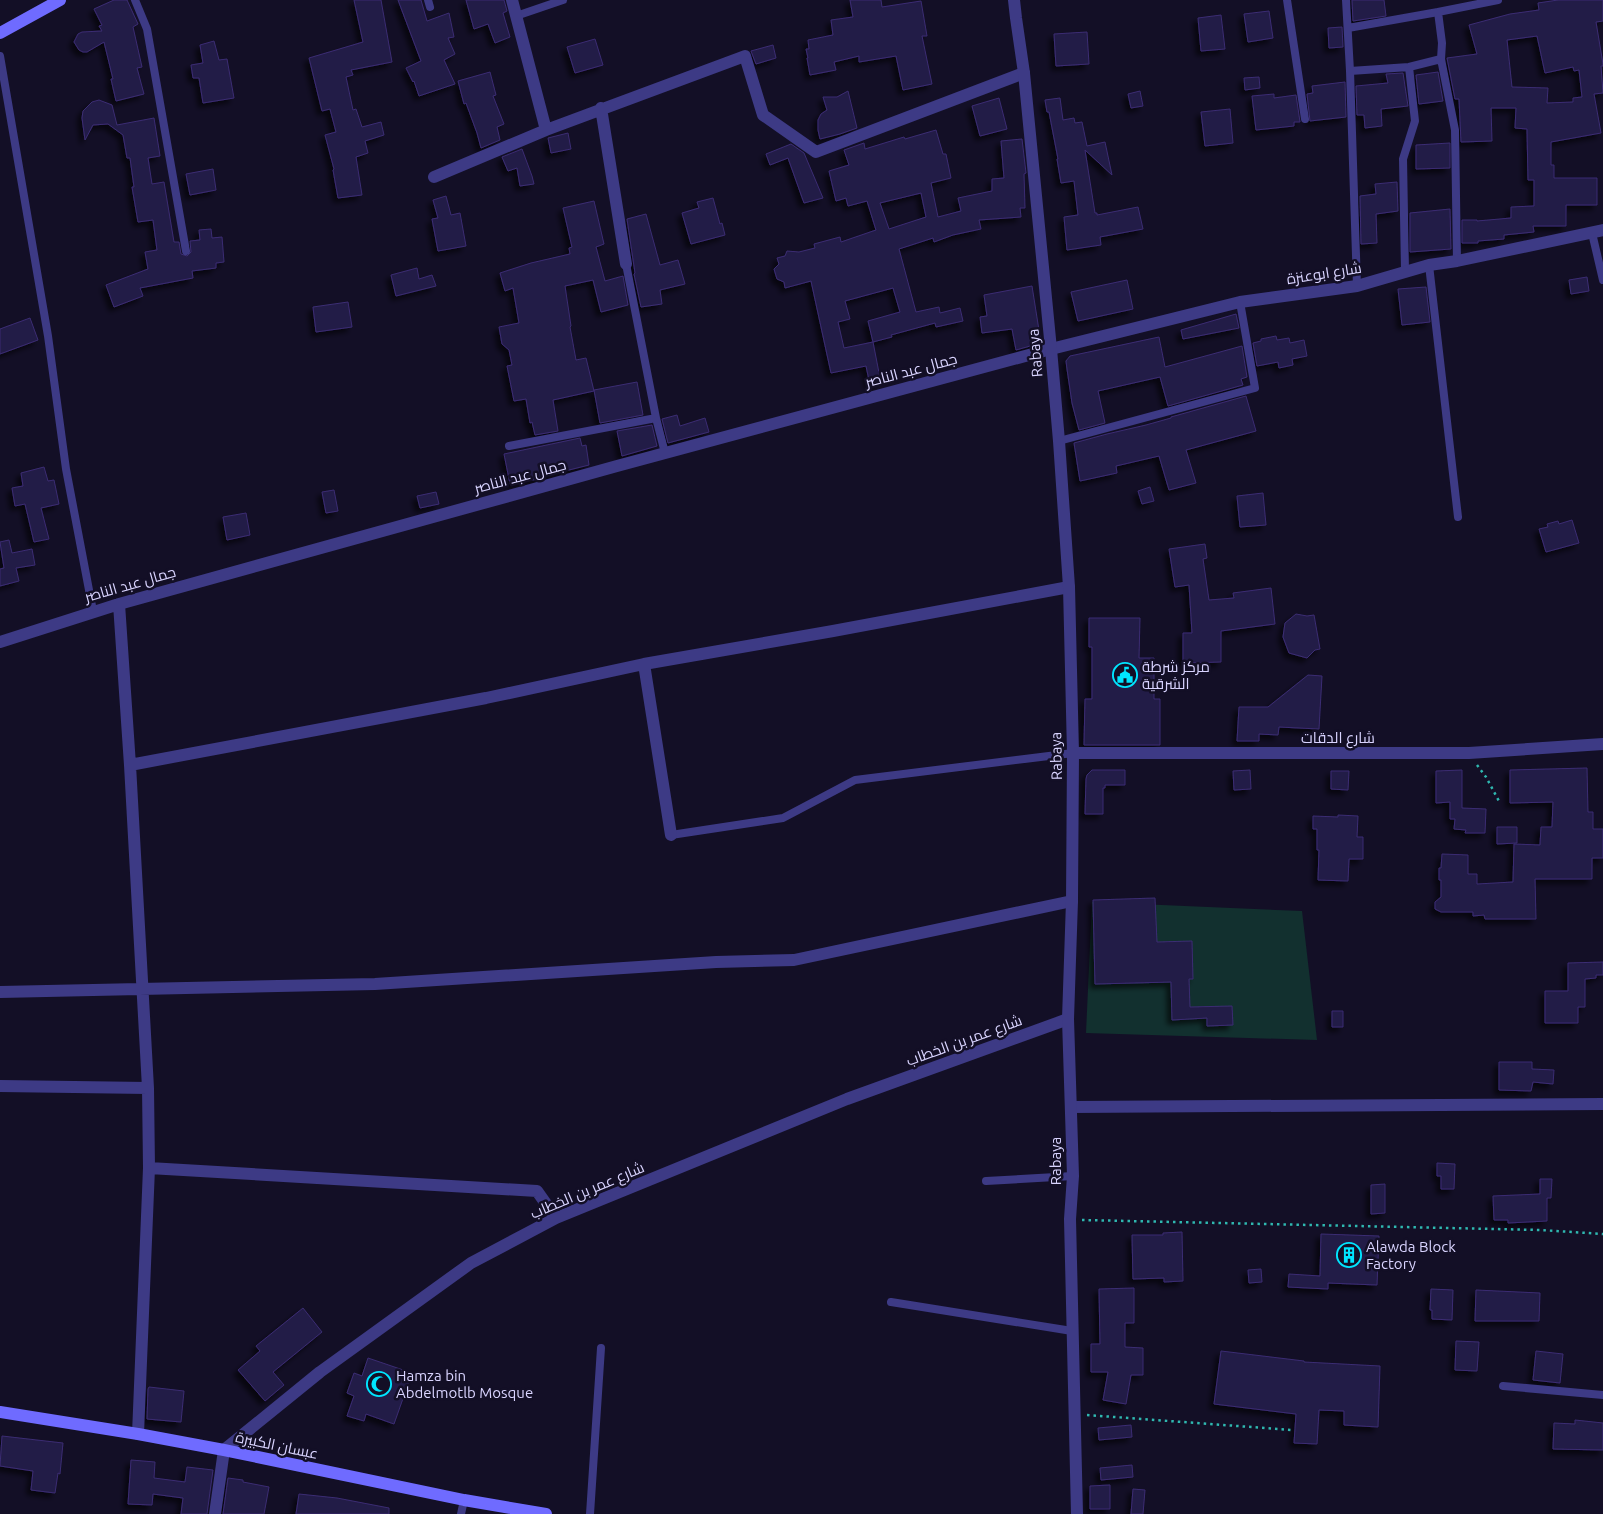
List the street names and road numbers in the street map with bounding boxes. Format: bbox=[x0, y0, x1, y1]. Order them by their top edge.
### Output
street label: شارع ابوعنزة bbox=[1285, 259, 1363, 290]
street label: Rabaya bbox=[1024, 328, 1046, 378]
street label: جمال عبد الناصر bbox=[862, 350, 959, 392]
street label: جمال عبد الناصر bbox=[471, 456, 568, 498]
street label: جمال عبد الناصر bbox=[81, 563, 178, 606]
street label: شارع الدقات bbox=[1301, 729, 1375, 749]
street label: Rabaya bbox=[1047, 732, 1065, 780]
street label: شارع عمر بن الخطاب bbox=[904, 1011, 1025, 1072]
street label: Rabaya bbox=[1047, 1137, 1064, 1185]
street label: شارع عمر بن الخطاب bbox=[527, 1158, 648, 1224]
street label: عبسان الكبيرة bbox=[234, 1428, 320, 1464]

